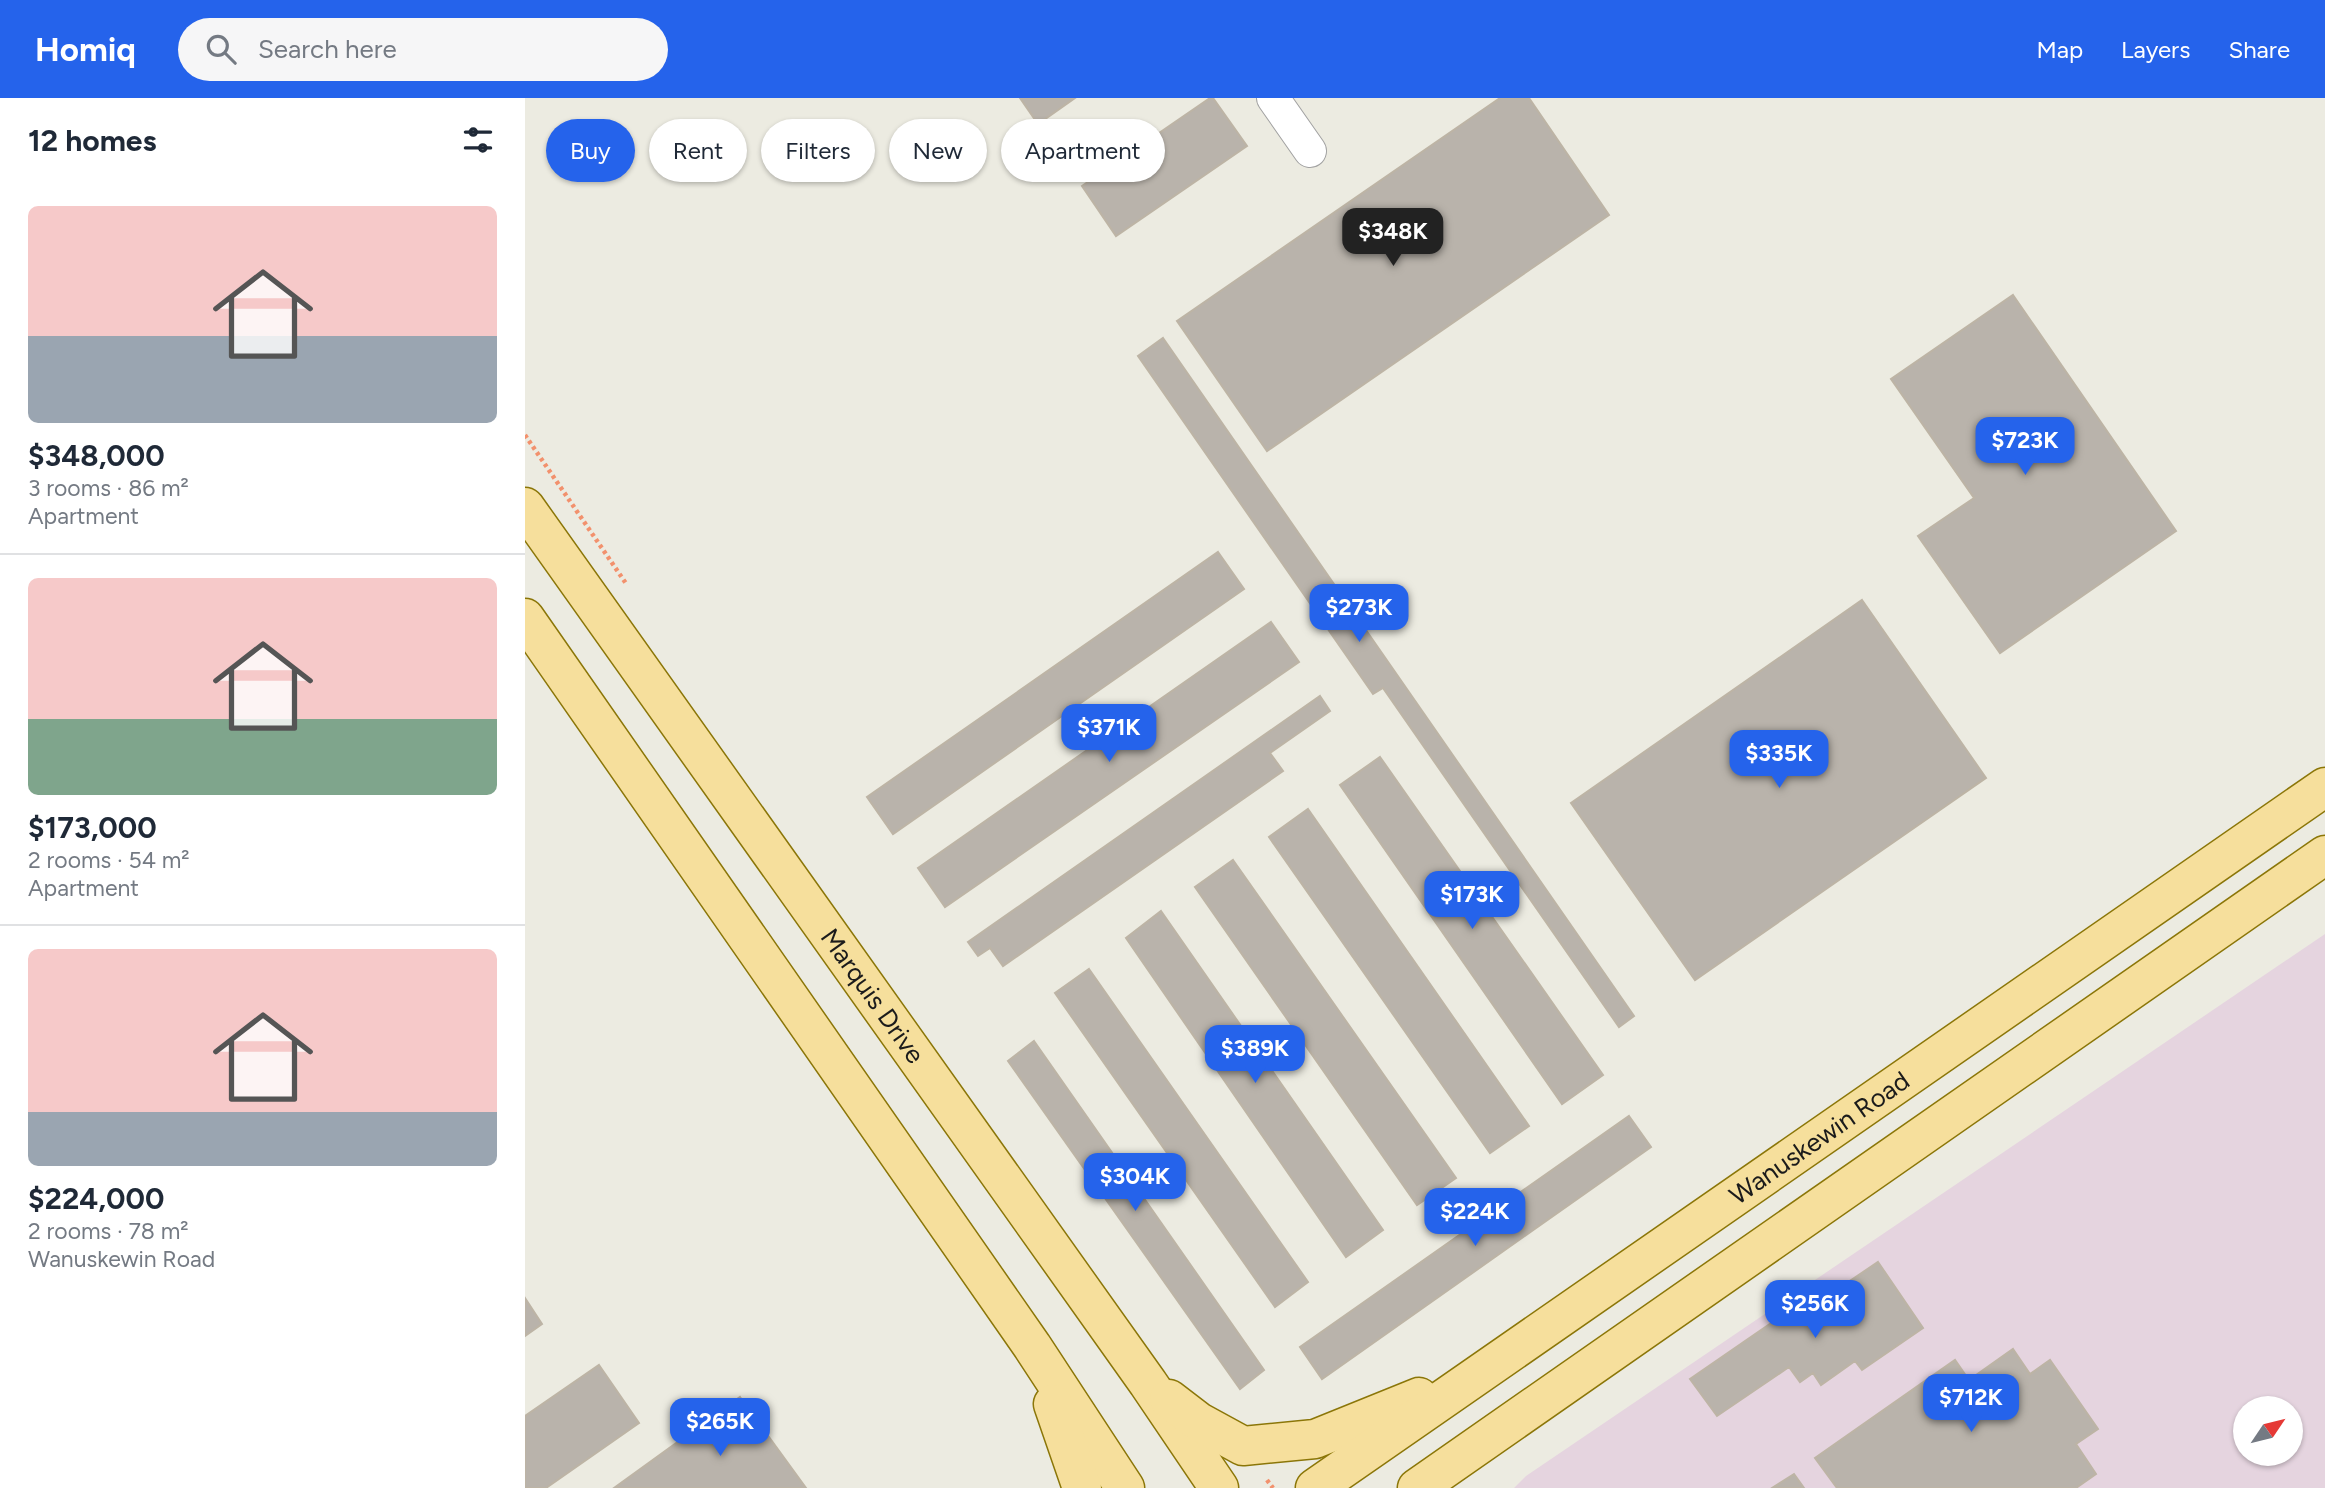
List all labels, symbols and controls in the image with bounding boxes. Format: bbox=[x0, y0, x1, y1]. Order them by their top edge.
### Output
search box bbox=[178, 18, 668, 81]
text: Homiq bbox=[35, 30, 136, 69]
icon: search bbox=[202, 30, 240, 68]
text: Search here bbox=[258, 33, 397, 65]
text: Map bbox=[2036, 35, 2083, 64]
text: Layers bbox=[2121, 35, 2190, 64]
text: Share bbox=[2228, 35, 2290, 64]
chip: Buy bbox=[546, 119, 635, 182]
chip: Rent bbox=[649, 119, 747, 182]
chip: Filters bbox=[761, 119, 875, 182]
chip: New bbox=[889, 119, 987, 182]
chip: Apartment bbox=[1001, 119, 1165, 182]
icon: filters bbox=[459, 121, 497, 159]
text: 12 homes bbox=[28, 122, 156, 159]
pin: $348K bbox=[1344, 208, 1442, 268]
text: $348K bbox=[1358, 217, 1428, 245]
icon: home bbox=[200, 251, 326, 377]
pin: $723K bbox=[1976, 418, 2074, 477]
text: $723K bbox=[1992, 426, 2058, 454]
text: $348,000 bbox=[28, 437, 165, 474]
text: 3 rooms · 86 m² bbox=[28, 474, 189, 502]
text: Apartment bbox=[28, 502, 139, 530]
pin: $273K bbox=[1310, 584, 1408, 644]
text: $273K bbox=[1326, 593, 1392, 621]
icon: home bbox=[200, 623, 326, 749]
pin: $371K bbox=[1060, 704, 1158, 764]
text: $371K bbox=[1077, 713, 1141, 741]
pin: $335K bbox=[1730, 730, 1828, 790]
text: $335K bbox=[1746, 739, 1813, 767]
text: $173,000 bbox=[28, 809, 157, 846]
text: 2 rooms · 54 m² bbox=[28, 846, 190, 874]
pin: $173K bbox=[1423, 872, 1521, 931]
text: Apartment bbox=[28, 874, 139, 902]
text: $173K bbox=[1440, 880, 1504, 908]
street label: Marquis Drive bbox=[814, 922, 932, 1070]
icon: home bbox=[200, 994, 326, 1120]
pin: $389K bbox=[1206, 1026, 1304, 1085]
text: $389K bbox=[1221, 1034, 1289, 1062]
street label: Wanuskewin Road bbox=[1723, 1064, 1916, 1211]
pin: $304K bbox=[1086, 1154, 1184, 1213]
text: $304K bbox=[1100, 1162, 1170, 1190]
text: $224,000 bbox=[28, 1180, 164, 1217]
pin: $224K bbox=[1426, 1188, 1524, 1248]
text: $224K bbox=[1440, 1197, 1510, 1225]
text: 2 rooms · 78 m² bbox=[28, 1217, 189, 1245]
text: Wanuskewin Road bbox=[28, 1245, 215, 1273]
pin: $256K bbox=[1766, 1280, 1864, 1340]
text: $256K bbox=[1781, 1289, 1849, 1317]
pin: $712K bbox=[1922, 1374, 2020, 1434]
text: $712K bbox=[1939, 1383, 2003, 1411]
north arrow bbox=[2233, 1396, 2303, 1466]
map controls bbox=[2233, 1396, 2303, 1466]
pin: $265K bbox=[671, 1398, 769, 1458]
text: $265K bbox=[686, 1407, 754, 1435]

